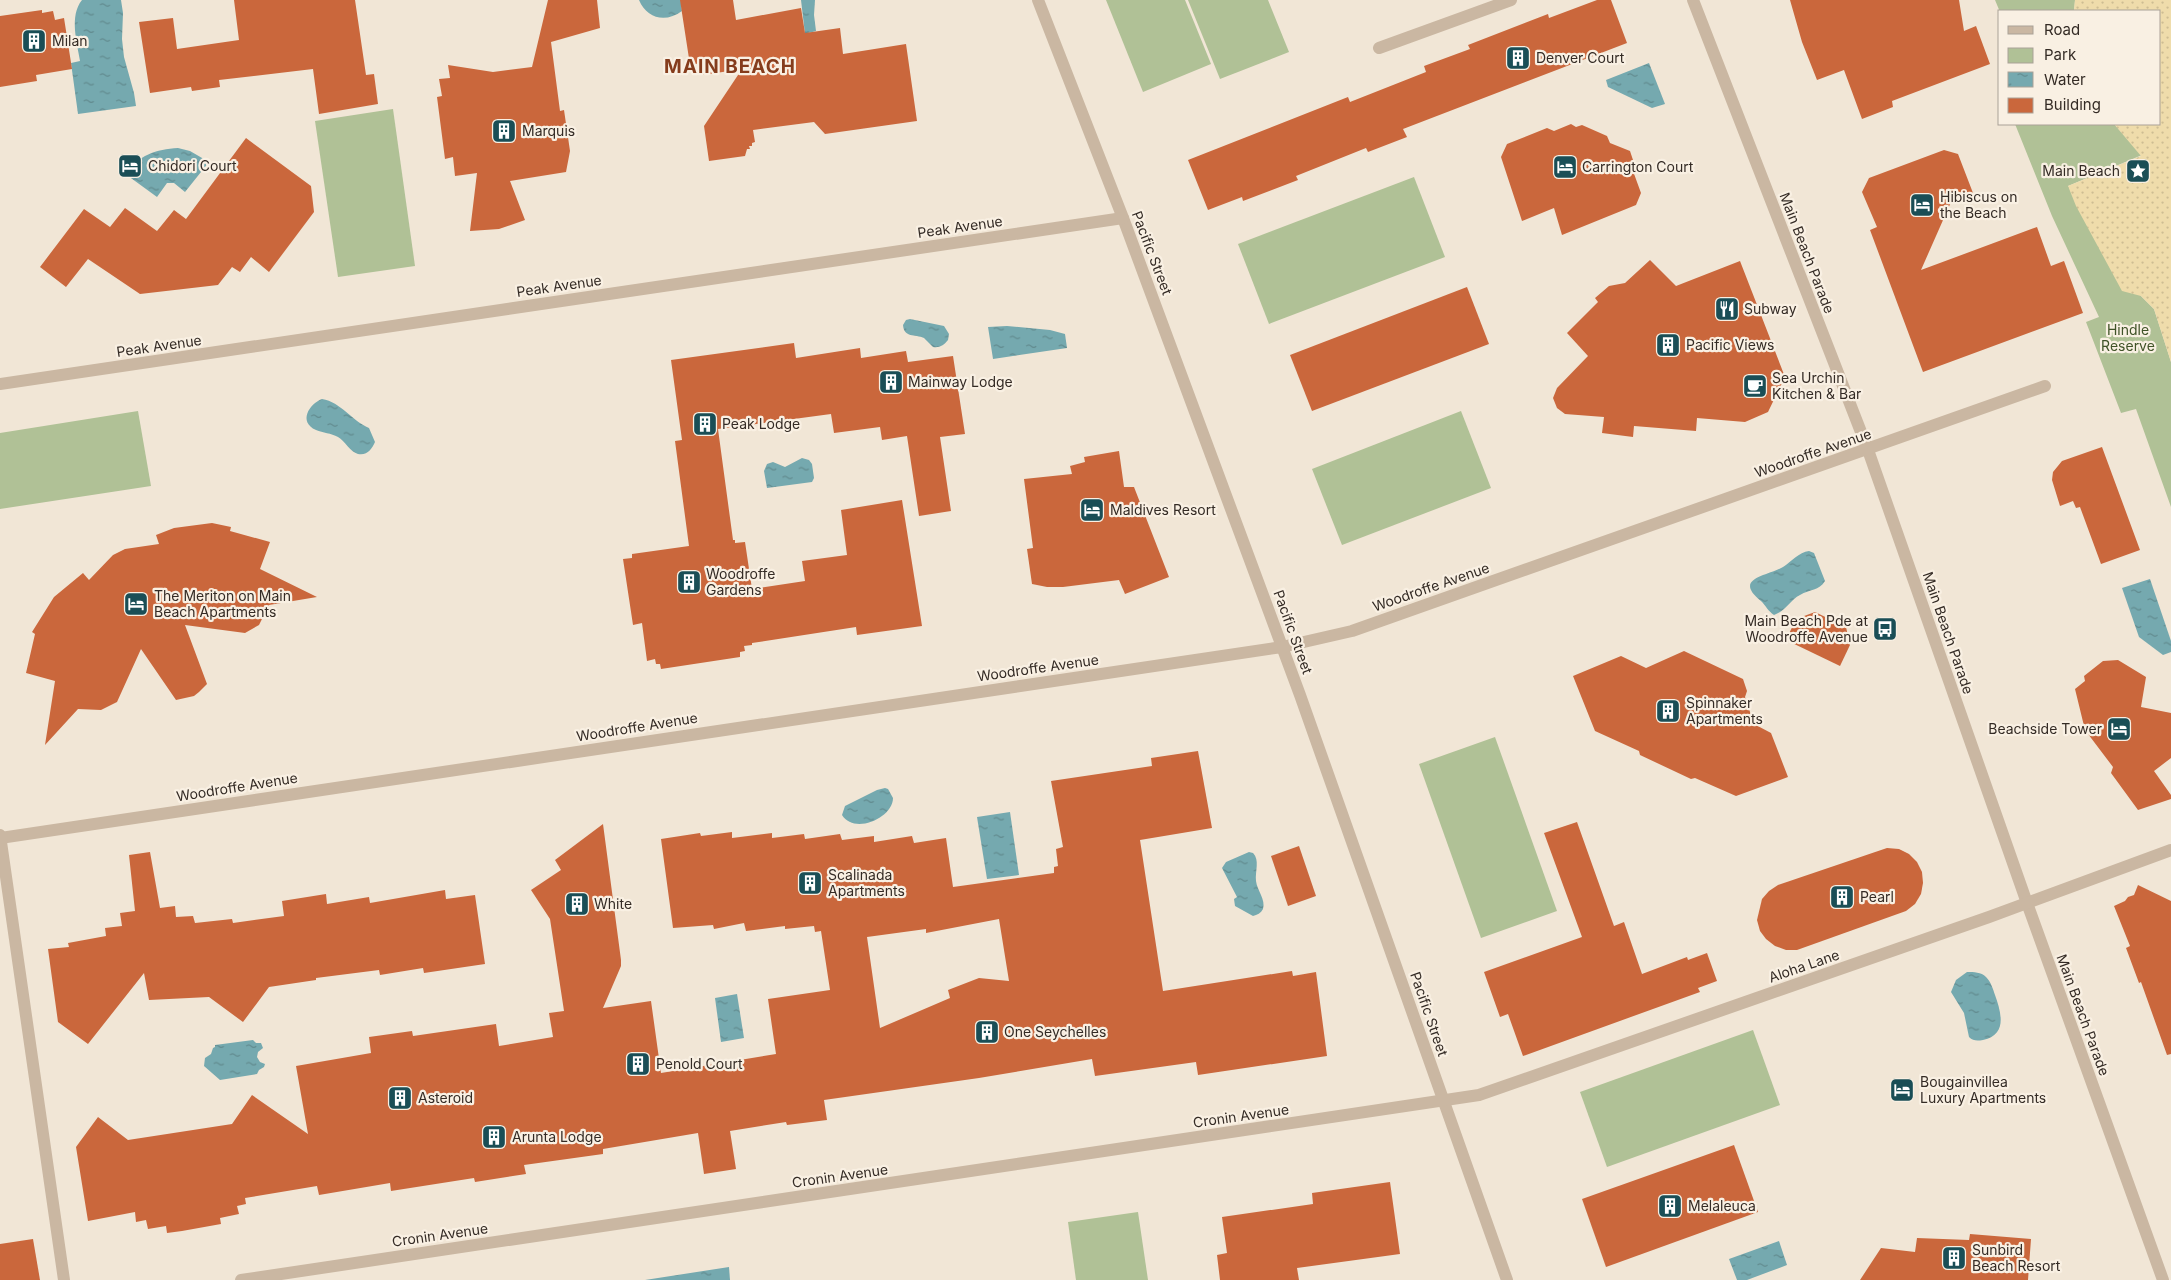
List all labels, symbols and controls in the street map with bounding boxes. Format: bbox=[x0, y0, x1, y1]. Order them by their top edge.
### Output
legend bbox=[1998, 10, 2161, 125]
text: Road bbox=[2044, 20, 2080, 39]
building icon: Milan bbox=[21, 28, 47, 54]
place label: Milan bbox=[52, 32, 88, 49]
building icon: Denver Court bbox=[1505, 45, 1531, 71]
text: Park bbox=[2044, 45, 2077, 64]
place label: Denver Court bbox=[1536, 49, 1625, 66]
district label: MAIN BEACH bbox=[664, 55, 796, 78]
text: Water bbox=[2044, 70, 2086, 89]
text: Building bbox=[2044, 95, 2101, 114]
building icon: Marquis bbox=[491, 118, 517, 144]
place label: Marquis bbox=[522, 122, 575, 139]
hotel icon: Chidori Court bbox=[117, 153, 143, 179]
hotel icon: Carrington Court bbox=[1552, 154, 1578, 180]
place label: Chidori Court bbox=[148, 157, 237, 174]
place label: Carrington Court bbox=[1582, 158, 1694, 175]
place icon: Main Beach bbox=[2125, 158, 2151, 184]
place label: Main Beach bbox=[2042, 162, 2120, 179]
place label: Hibiscus on the Beach bbox=[1940, 188, 2017, 221]
street label: Main Beach Parade bbox=[1777, 190, 1838, 316]
hotel icon: Hibiscus on the Beach bbox=[1909, 192, 1935, 218]
street label: Pacific Street bbox=[1129, 209, 1176, 297]
street label: Peak Avenue bbox=[916, 212, 1004, 241]
street label: Peak Avenue bbox=[515, 271, 603, 300]
restaurant icon: Subway bbox=[1714, 296, 1740, 322]
place label: Subway bbox=[1744, 300, 1797, 317]
park label: Hindle Reserve bbox=[2101, 321, 2155, 354]
street label: Peak Avenue bbox=[115, 331, 203, 360]
building icon: Pacific Views bbox=[1655, 332, 1681, 358]
place label: Pacific Views bbox=[1686, 336, 1775, 353]
building icon: Mainway Lodge bbox=[878, 369, 904, 395]
place label: Sea Urchin Kitchen & Bar bbox=[1772, 369, 1861, 402]
place label: Mainway Lodge bbox=[908, 373, 1013, 390]
cafe icon: Sea Urchin Kitchen & Bar bbox=[1742, 373, 1768, 399]
building icon: Peak Lodge bbox=[692, 411, 718, 437]
place label: Peak Lodge bbox=[722, 415, 800, 432]
street label: Woodroffe Avenue bbox=[1752, 425, 1874, 481]
hotel icon: Maldives Resort bbox=[1079, 497, 1105, 523]
place label: Maldives Resort bbox=[1110, 501, 1216, 518]
street label: Woodroffe Avenue bbox=[1370, 559, 1492, 615]
place label: Woodroffe Gardens bbox=[706, 565, 775, 598]
building icon: Woodroffe Gardens bbox=[676, 569, 702, 595]
street label: Main Beach Parade bbox=[1920, 569, 1977, 696]
place label: The Meriton on Main Beach Apartments bbox=[154, 587, 291, 620]
street label: Pacific Street bbox=[1270, 587, 1317, 677]
hotel icon: The Meriton on Main Beach Apartments bbox=[123, 591, 149, 617]
place label: Main Beach Pde at Woodroffe Avenue bbox=[1744, 612, 1868, 645]
bus stop icon: Main Beach Pde at Woodroffe Avenue bbox=[1872, 616, 1898, 642]
street label: Woodroffe Avenue bbox=[976, 651, 1100, 684]
place label: Spinnaker Apartments bbox=[1686, 694, 1763, 727]
building icon: Spinnaker Apartments bbox=[1655, 698, 1681, 724]
street label: Woodroffe Avenue bbox=[575, 709, 699, 744]
hotel icon: Beachside Tower bbox=[2106, 716, 2132, 742]
place label: Beachside Tower bbox=[1988, 720, 2102, 737]
street label: Woodroffe Avenue bbox=[175, 769, 299, 804]
place label: Scalinada Apartments bbox=[828, 866, 905, 899]
building icon: Scalinada Apartments bbox=[797, 870, 823, 896]
building icon: Pearl bbox=[1829, 884, 1855, 910]
place label: Pearl bbox=[1860, 888, 1894, 905]
building icon: White bbox=[564, 891, 590, 917]
place label: White bbox=[594, 895, 632, 912]
street label: Aloha Lane bbox=[1766, 945, 1841, 986]
street label: Main Beach Parade bbox=[2054, 952, 2113, 1078]
street label: Pacific Street bbox=[1407, 969, 1452, 1059]
building icon: One Seychelles bbox=[974, 1019, 1000, 1045]
place label: One Seychelles bbox=[1004, 1023, 1106, 1040]
building icon: Penold Court bbox=[625, 1051, 651, 1077]
place label: Penold Court bbox=[656, 1055, 743, 1072]
place label: Bougainvillea Luxury Apartments bbox=[1920, 1073, 2046, 1106]
hotel icon: Bougainvillea Luxury Apartments bbox=[1889, 1077, 1915, 1103]
building icon: Asteroid bbox=[387, 1085, 413, 1111]
place label: Asteroid bbox=[418, 1089, 473, 1106]
street label: Cronin Avenue bbox=[1192, 1100, 1290, 1131]
building icon: Arunta Lodge bbox=[481, 1124, 507, 1150]
place label: Arunta Lodge bbox=[512, 1128, 602, 1145]
street label: Cronin Avenue bbox=[791, 1160, 889, 1191]
building icon: Melaleuca bbox=[1657, 1193, 1683, 1219]
place label: Melaleuca bbox=[1688, 1197, 1756, 1214]
street label: Cronin Avenue bbox=[391, 1219, 489, 1250]
place label: Sunbird Beach Resort bbox=[1972, 1241, 2061, 1274]
building icon: Sunbird Beach Resort bbox=[1941, 1245, 1967, 1271]

